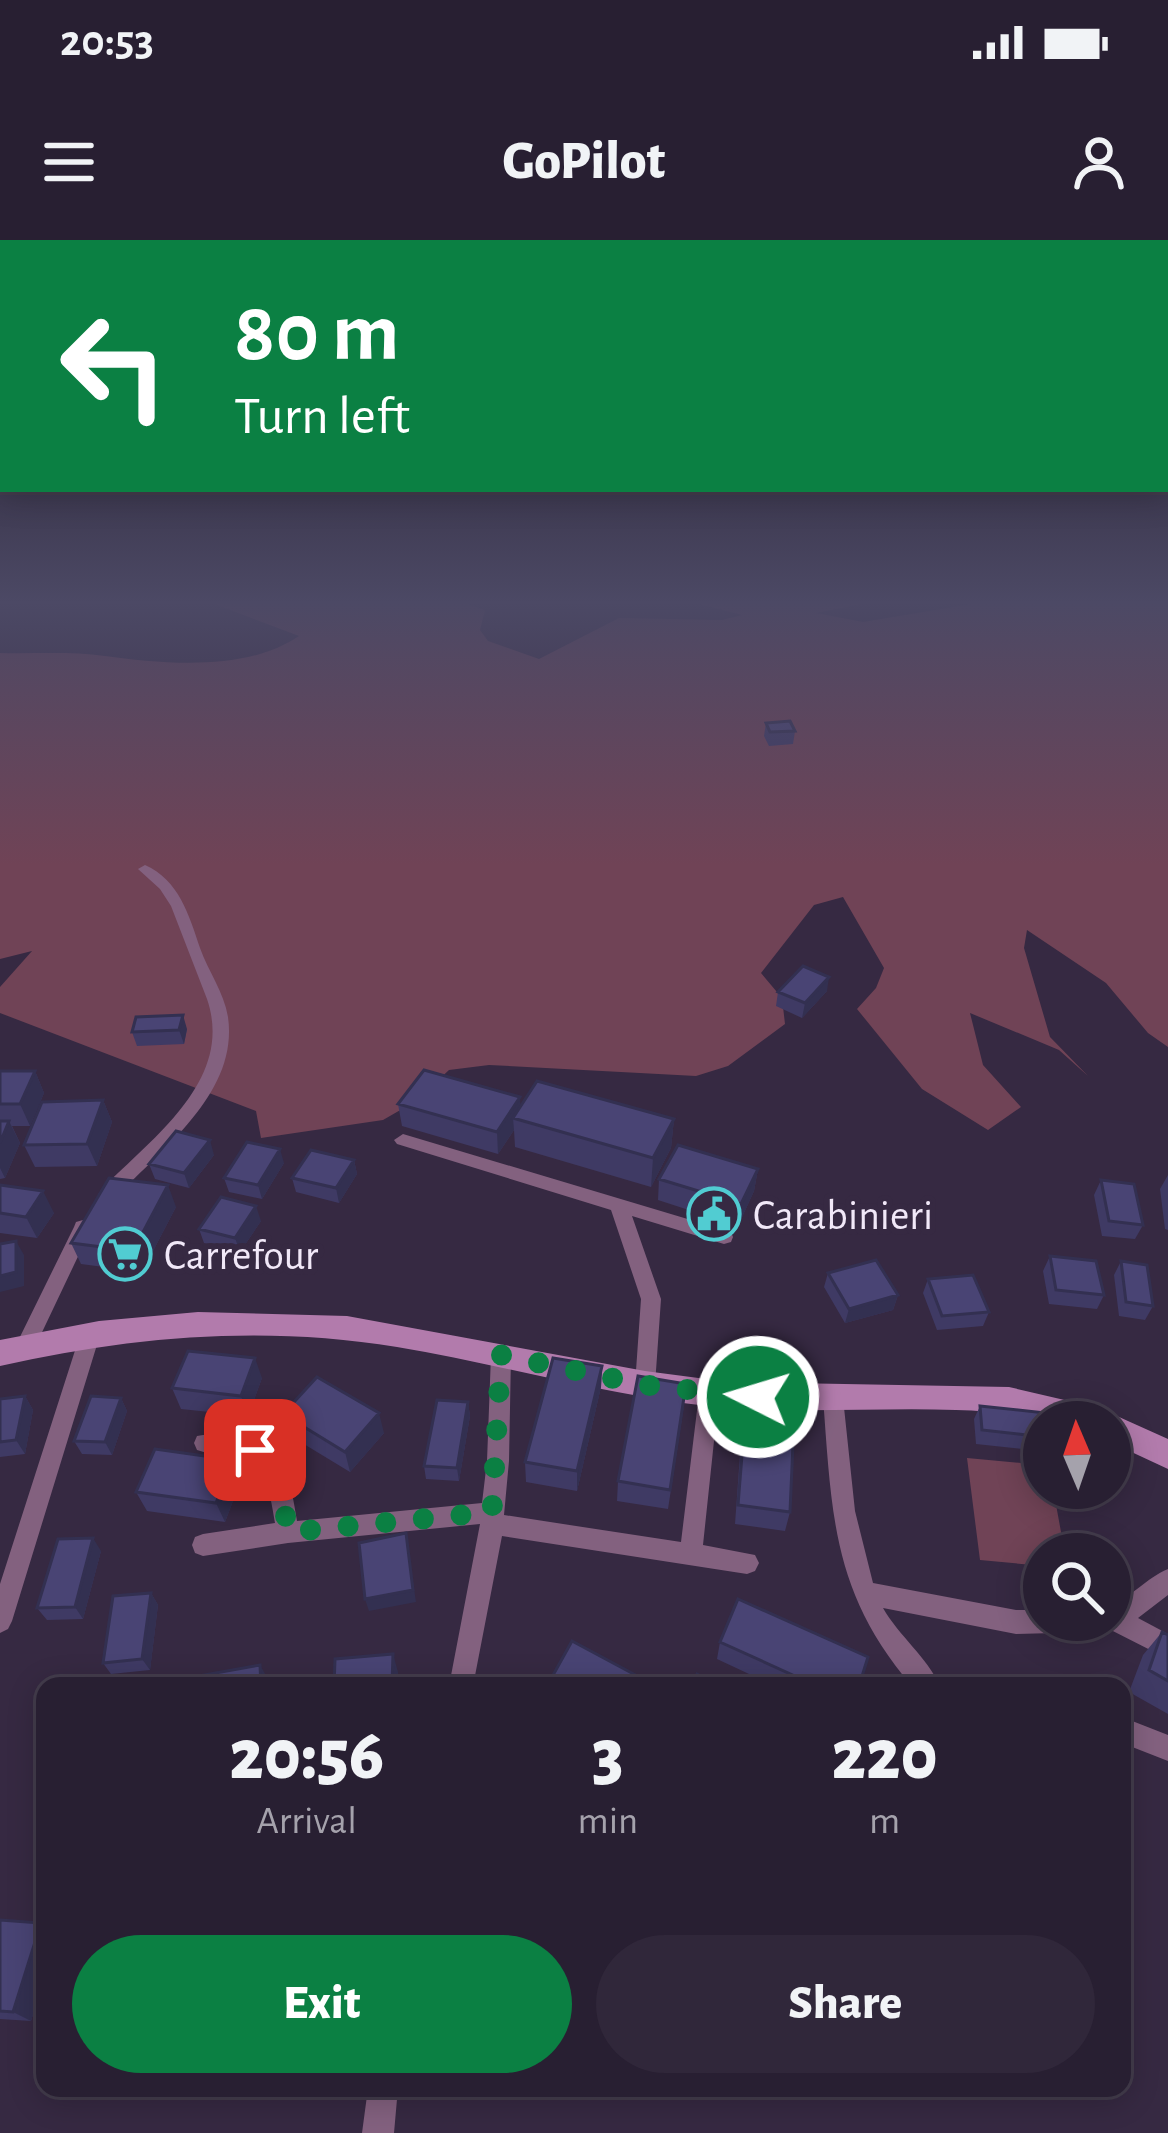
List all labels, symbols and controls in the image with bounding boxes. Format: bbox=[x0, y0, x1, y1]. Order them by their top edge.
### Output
text: 20:53 bbox=[60, 19, 154, 64]
icon: menu bbox=[36, 129, 102, 195]
icon: person bbox=[1066, 129, 1132, 195]
text: GoPilot bbox=[503, 135, 665, 189]
icon: left bbox=[36, 288, 192, 444]
text: 80 m bbox=[234, 292, 400, 376]
text: Turn left bbox=[234, 390, 410, 444]
public building icon: Carabinieri bbox=[686, 1186, 742, 1242]
place label: Carabinieri bbox=[753, 1195, 933, 1237]
supermarket icon: Carrefour bbox=[97, 1226, 153, 1282]
place label: Carrefour bbox=[164, 1235, 319, 1277]
position arrow bbox=[695, 1334, 821, 1460]
pin bbox=[204, 1399, 306, 1501]
north arrow bbox=[1023, 1401, 1131, 1509]
map controls bbox=[1023, 1401, 1131, 1641]
icon: arrive bbox=[222, 1417, 288, 1483]
button: search bbox=[1023, 1533, 1131, 1641]
text: 20:56 bbox=[229, 1720, 384, 1792]
text: 3 bbox=[592, 1720, 624, 1792]
text: 220 bbox=[831, 1720, 938, 1792]
text: Arrival bbox=[257, 1802, 357, 1841]
text: min bbox=[577, 1802, 638, 1841]
text: m bbox=[869, 1802, 900, 1841]
button: Exit bbox=[72, 1935, 572, 2073]
button: Share bbox=[596, 1935, 1095, 2073]

